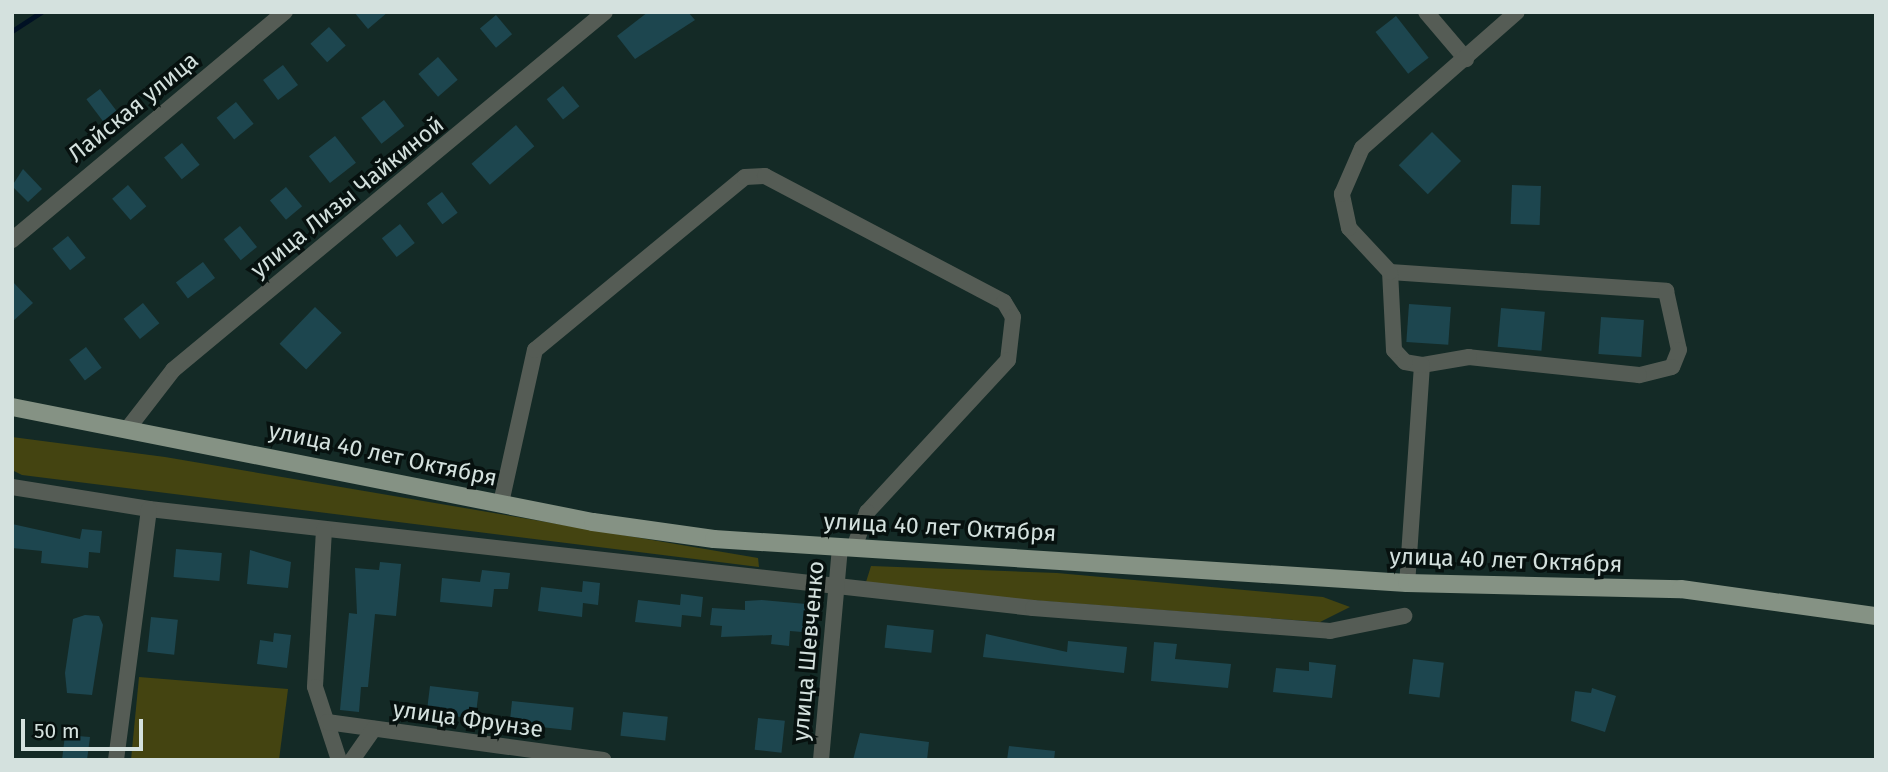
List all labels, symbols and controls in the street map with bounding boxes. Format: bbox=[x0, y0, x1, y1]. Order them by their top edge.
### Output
street label: Лайская улица bbox=[62, 46, 204, 168]
street label: улица Лизы Чайкиной bbox=[245, 111, 449, 283]
street label: улица 40 лет Октября bbox=[266, 416, 500, 492]
street label: улица 40 лет Октября bbox=[823, 507, 1057, 547]
street label: улица 40 лет Октября bbox=[1389, 542, 1623, 578]
street label: улица Шевченко bbox=[786, 560, 830, 742]
street label: улица Фрунзе bbox=[391, 695, 545, 743]
scale bar bbox=[24, 706, 147, 750]
text: 50 m bbox=[34, 718, 80, 744]

